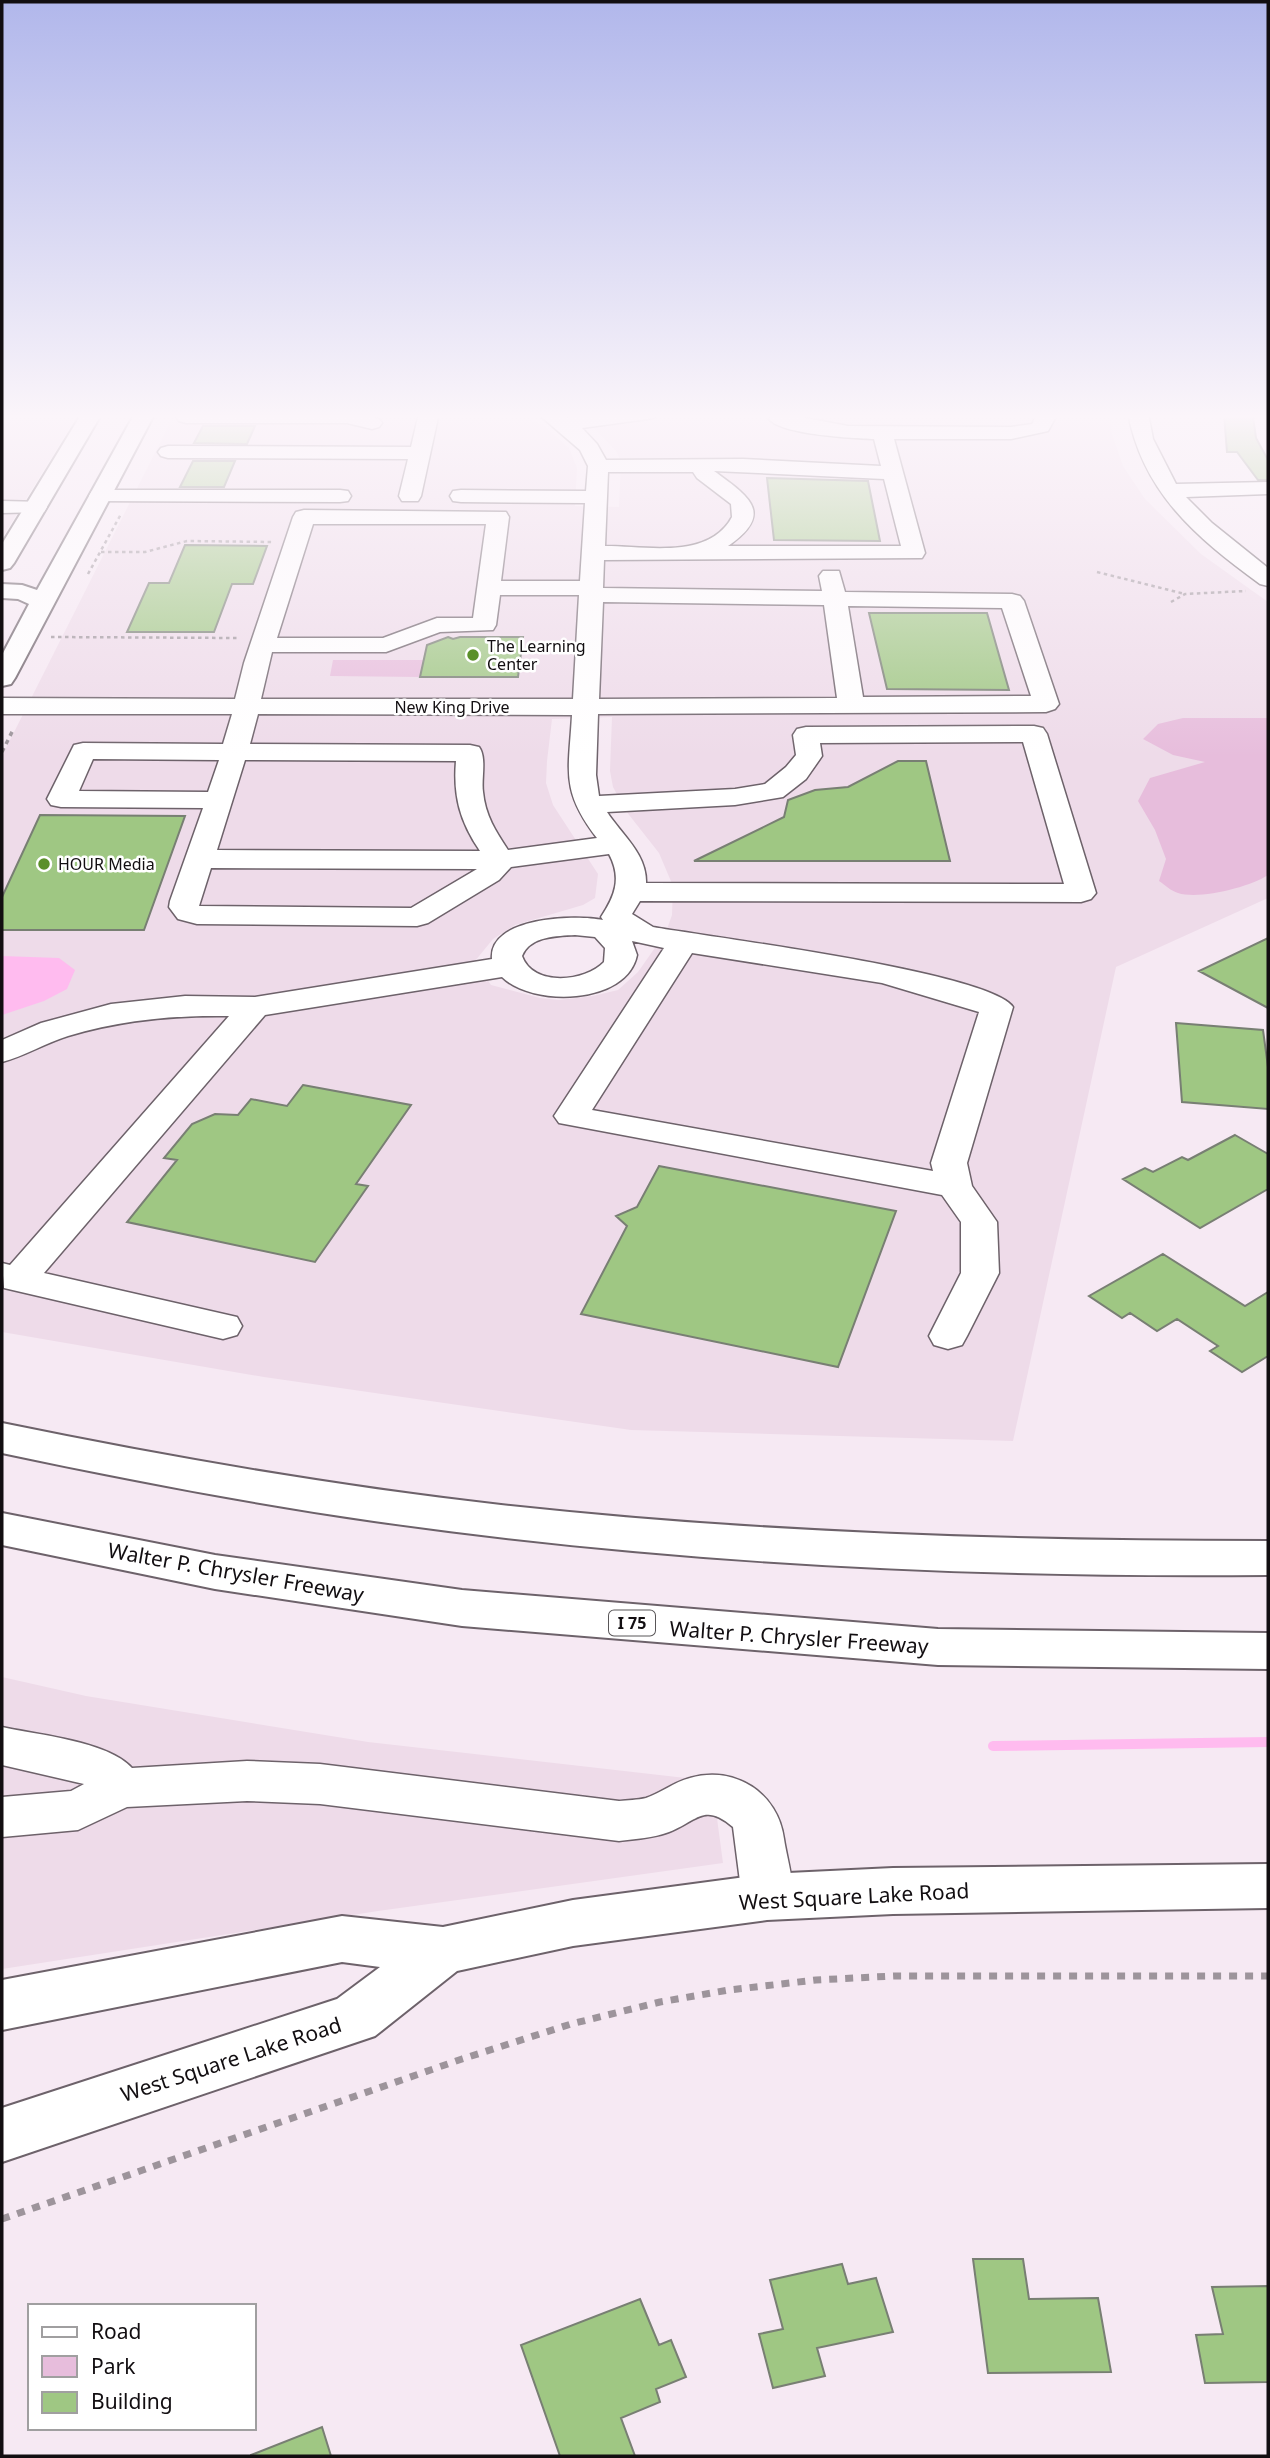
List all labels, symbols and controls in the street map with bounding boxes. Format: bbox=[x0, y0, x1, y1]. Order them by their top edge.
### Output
place label: The Learning Center bbox=[487, 635, 586, 675]
marker: The Learning Center bbox=[465, 647, 481, 663]
street label: New King Drive bbox=[394, 696, 510, 718]
place label: HOUR Media bbox=[58, 853, 155, 875]
marker: HOUR Media bbox=[36, 856, 52, 872]
street label: Walter P. Chrysler Freeway bbox=[106, 1536, 366, 1608]
road number: I 75 bbox=[609, 1610, 655, 1636]
street label: Walter P. Chrysler Freeway bbox=[669, 1614, 930, 1660]
street label: West Square Lake Road bbox=[738, 1876, 970, 1916]
street label: West Square Lake Road bbox=[117, 2010, 345, 2108]
legend bbox=[28, 2304, 256, 2430]
text: Road bbox=[91, 2317, 141, 2345]
text: Park bbox=[91, 2352, 136, 2380]
text: Building bbox=[91, 2387, 173, 2415]

